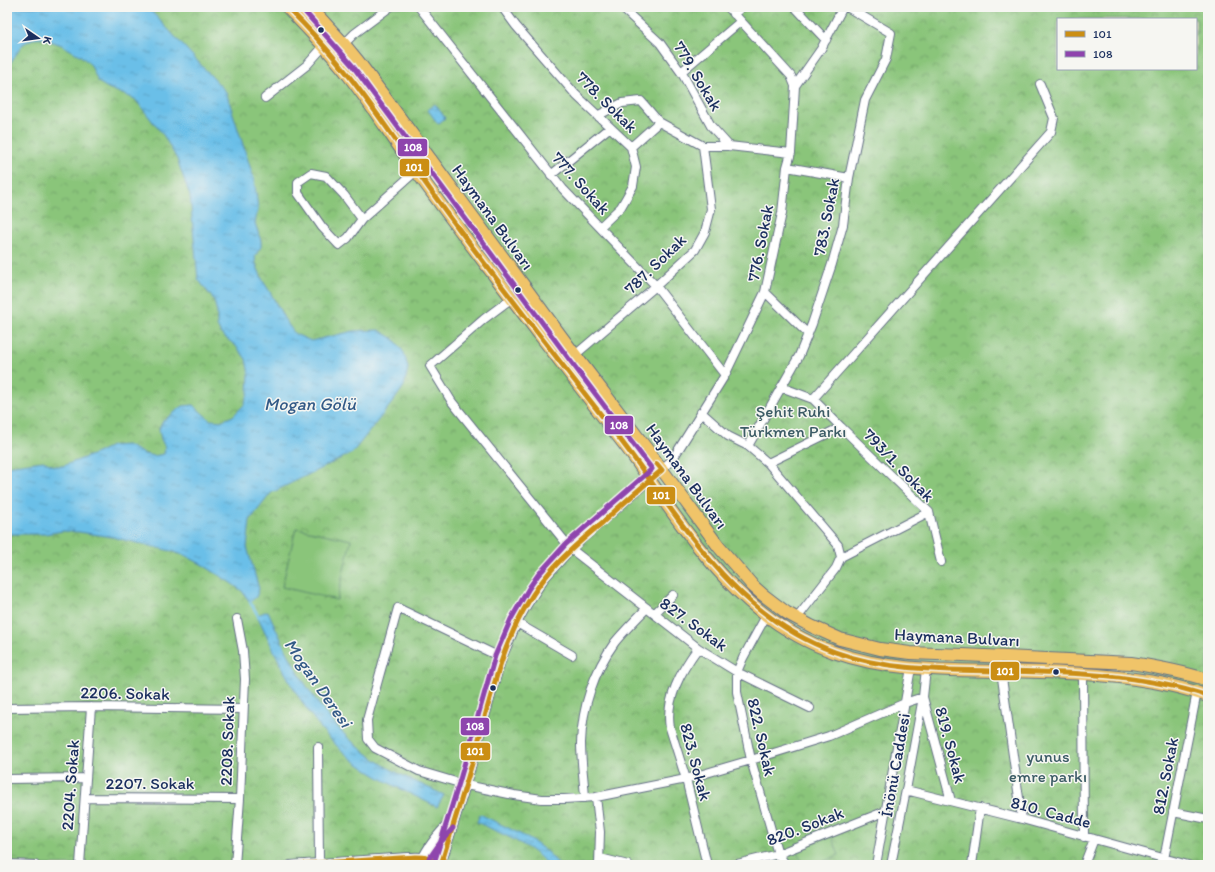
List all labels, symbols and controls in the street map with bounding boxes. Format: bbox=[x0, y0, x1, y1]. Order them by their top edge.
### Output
north arrow bbox=[18, 18, 58, 58]
legend bbox=[1057, 18, 1197, 70]
unlabelled marker bbox=[316, 25, 326, 35]
text: 101 bbox=[1093, 27, 1112, 41]
text: K bbox=[40, 35, 54, 46]
street label: 779. Sokak bbox=[669, 37, 727, 115]
text: 108 bbox=[1093, 47, 1113, 61]
street label: 778. Sokak bbox=[572, 67, 642, 137]
line badge: 108 bbox=[397, 138, 428, 157]
text: 108 bbox=[404, 141, 422, 154]
street label: 777. Sokak bbox=[548, 148, 615, 219]
line badge: 101 bbox=[399, 158, 430, 177]
street label: Haymana Bulvarı bbox=[448, 160, 538, 274]
text: 101 bbox=[406, 161, 423, 174]
street label: 783. Sokak bbox=[809, 176, 843, 258]
street label: 776. Sokak bbox=[743, 203, 777, 283]
street label: 787. Sokak bbox=[620, 229, 690, 298]
unlabelled marker bbox=[513, 285, 523, 295]
water label: Mogan Gölü bbox=[264, 393, 357, 415]
park label: Şehit Ruhi Türkmen Parkı bbox=[740, 401, 846, 441]
line badge: 108 bbox=[604, 415, 634, 435]
text: 108 bbox=[610, 419, 628, 432]
street label: Haymana Bulvarı bbox=[642, 419, 732, 533]
street label: 793/1. Sokak bbox=[859, 424, 939, 506]
line badge: 101 bbox=[646, 486, 676, 505]
text: 101 bbox=[653, 489, 670, 502]
street label: 827. Sokak bbox=[656, 593, 732, 655]
street label: Haymana Bulvarı bbox=[894, 624, 1020, 650]
water label: Mogan Deresi bbox=[279, 634, 358, 734]
line badge: 101 bbox=[990, 661, 1020, 681]
text: 101 bbox=[997, 665, 1014, 678]
unlabelled marker bbox=[1051, 667, 1061, 677]
street label: 2206. Sokak bbox=[80, 682, 170, 704]
unlabelled marker bbox=[488, 683, 498, 693]
street label: 2208. Sokak bbox=[215, 695, 239, 786]
street label: 822. Sokak bbox=[743, 696, 781, 778]
street label: 819. Sokak bbox=[931, 705, 971, 786]
street label: İnönü Caddesi bbox=[876, 711, 914, 819]
line badge: 108 bbox=[460, 717, 490, 736]
text: 108 bbox=[466, 720, 484, 733]
street label: 823. Sokak bbox=[676, 721, 716, 803]
street label: 812. Sokak bbox=[1148, 735, 1182, 816]
street label: 2204. Sokak bbox=[57, 739, 83, 831]
line badge: 101 bbox=[460, 742, 491, 761]
text: 101 bbox=[467, 745, 484, 758]
park label: yunus emre parkı bbox=[1009, 746, 1087, 786]
street label: 2207. Sokak bbox=[106, 773, 195, 793]
street label: 810. Cadde bbox=[1009, 792, 1093, 832]
street label: 820. Sokak bbox=[764, 802, 847, 850]

